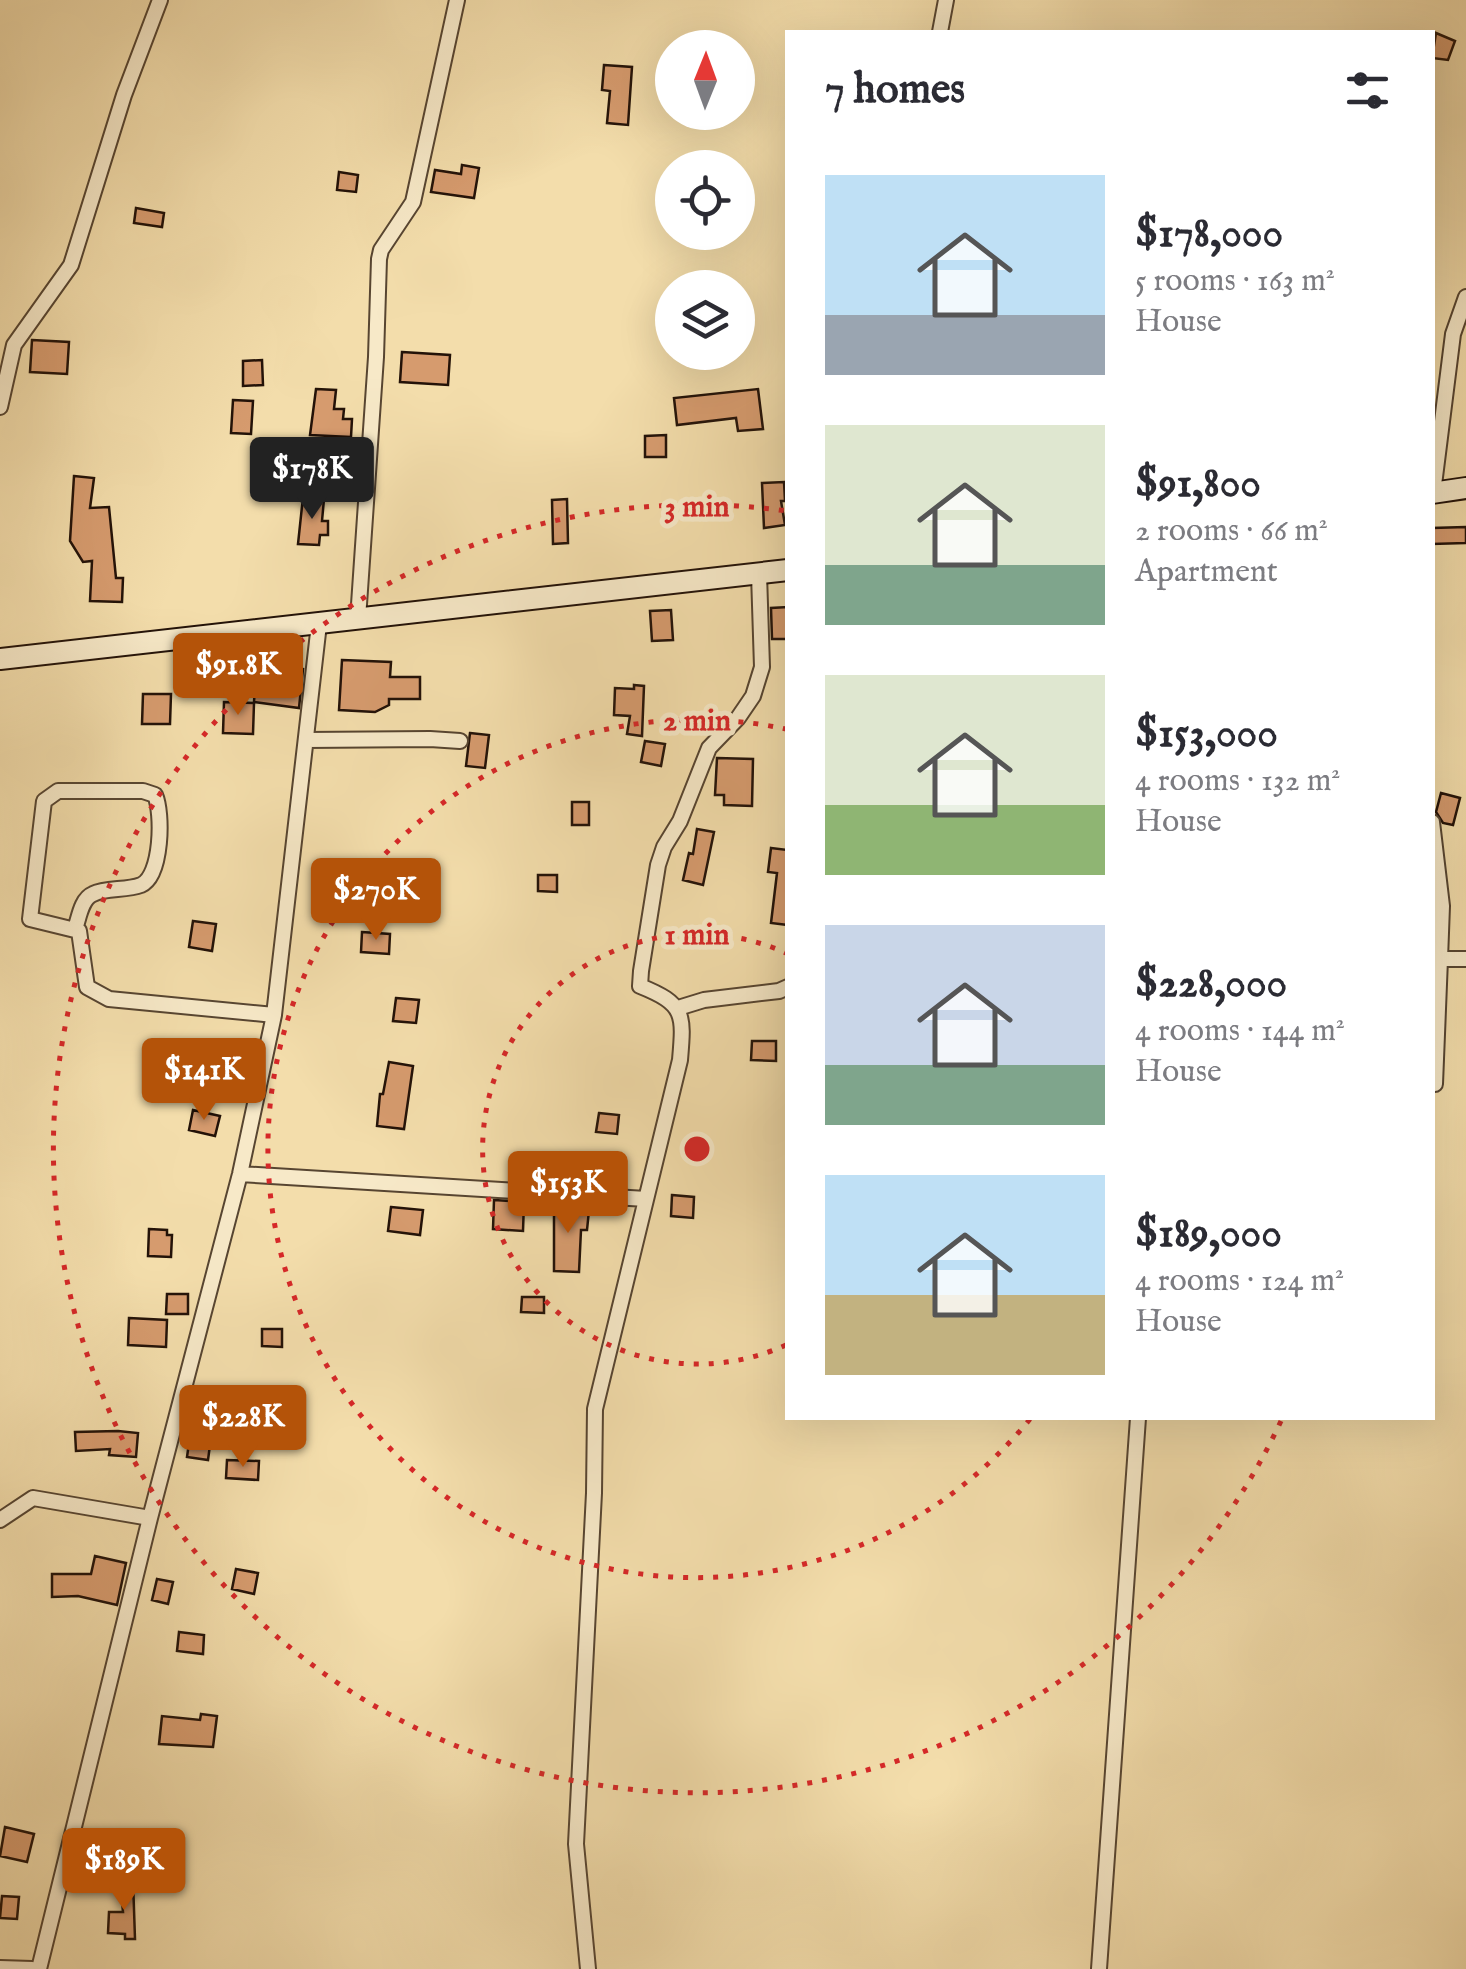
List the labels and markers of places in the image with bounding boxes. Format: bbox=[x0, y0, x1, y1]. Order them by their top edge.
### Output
pin: $178K bbox=[242, 437, 382, 522]
pin: $91.8K bbox=[157, 633, 319, 718]
pin: $270K bbox=[306, 858, 446, 943]
pin: $141K bbox=[134, 1038, 274, 1123]
centre of rings bbox=[679, 1131, 715, 1167]
pin: $153K bbox=[498, 1151, 638, 1236]
pin: $228K bbox=[173, 1385, 313, 1470]
pin: $189K bbox=[54, 1828, 194, 1913]

